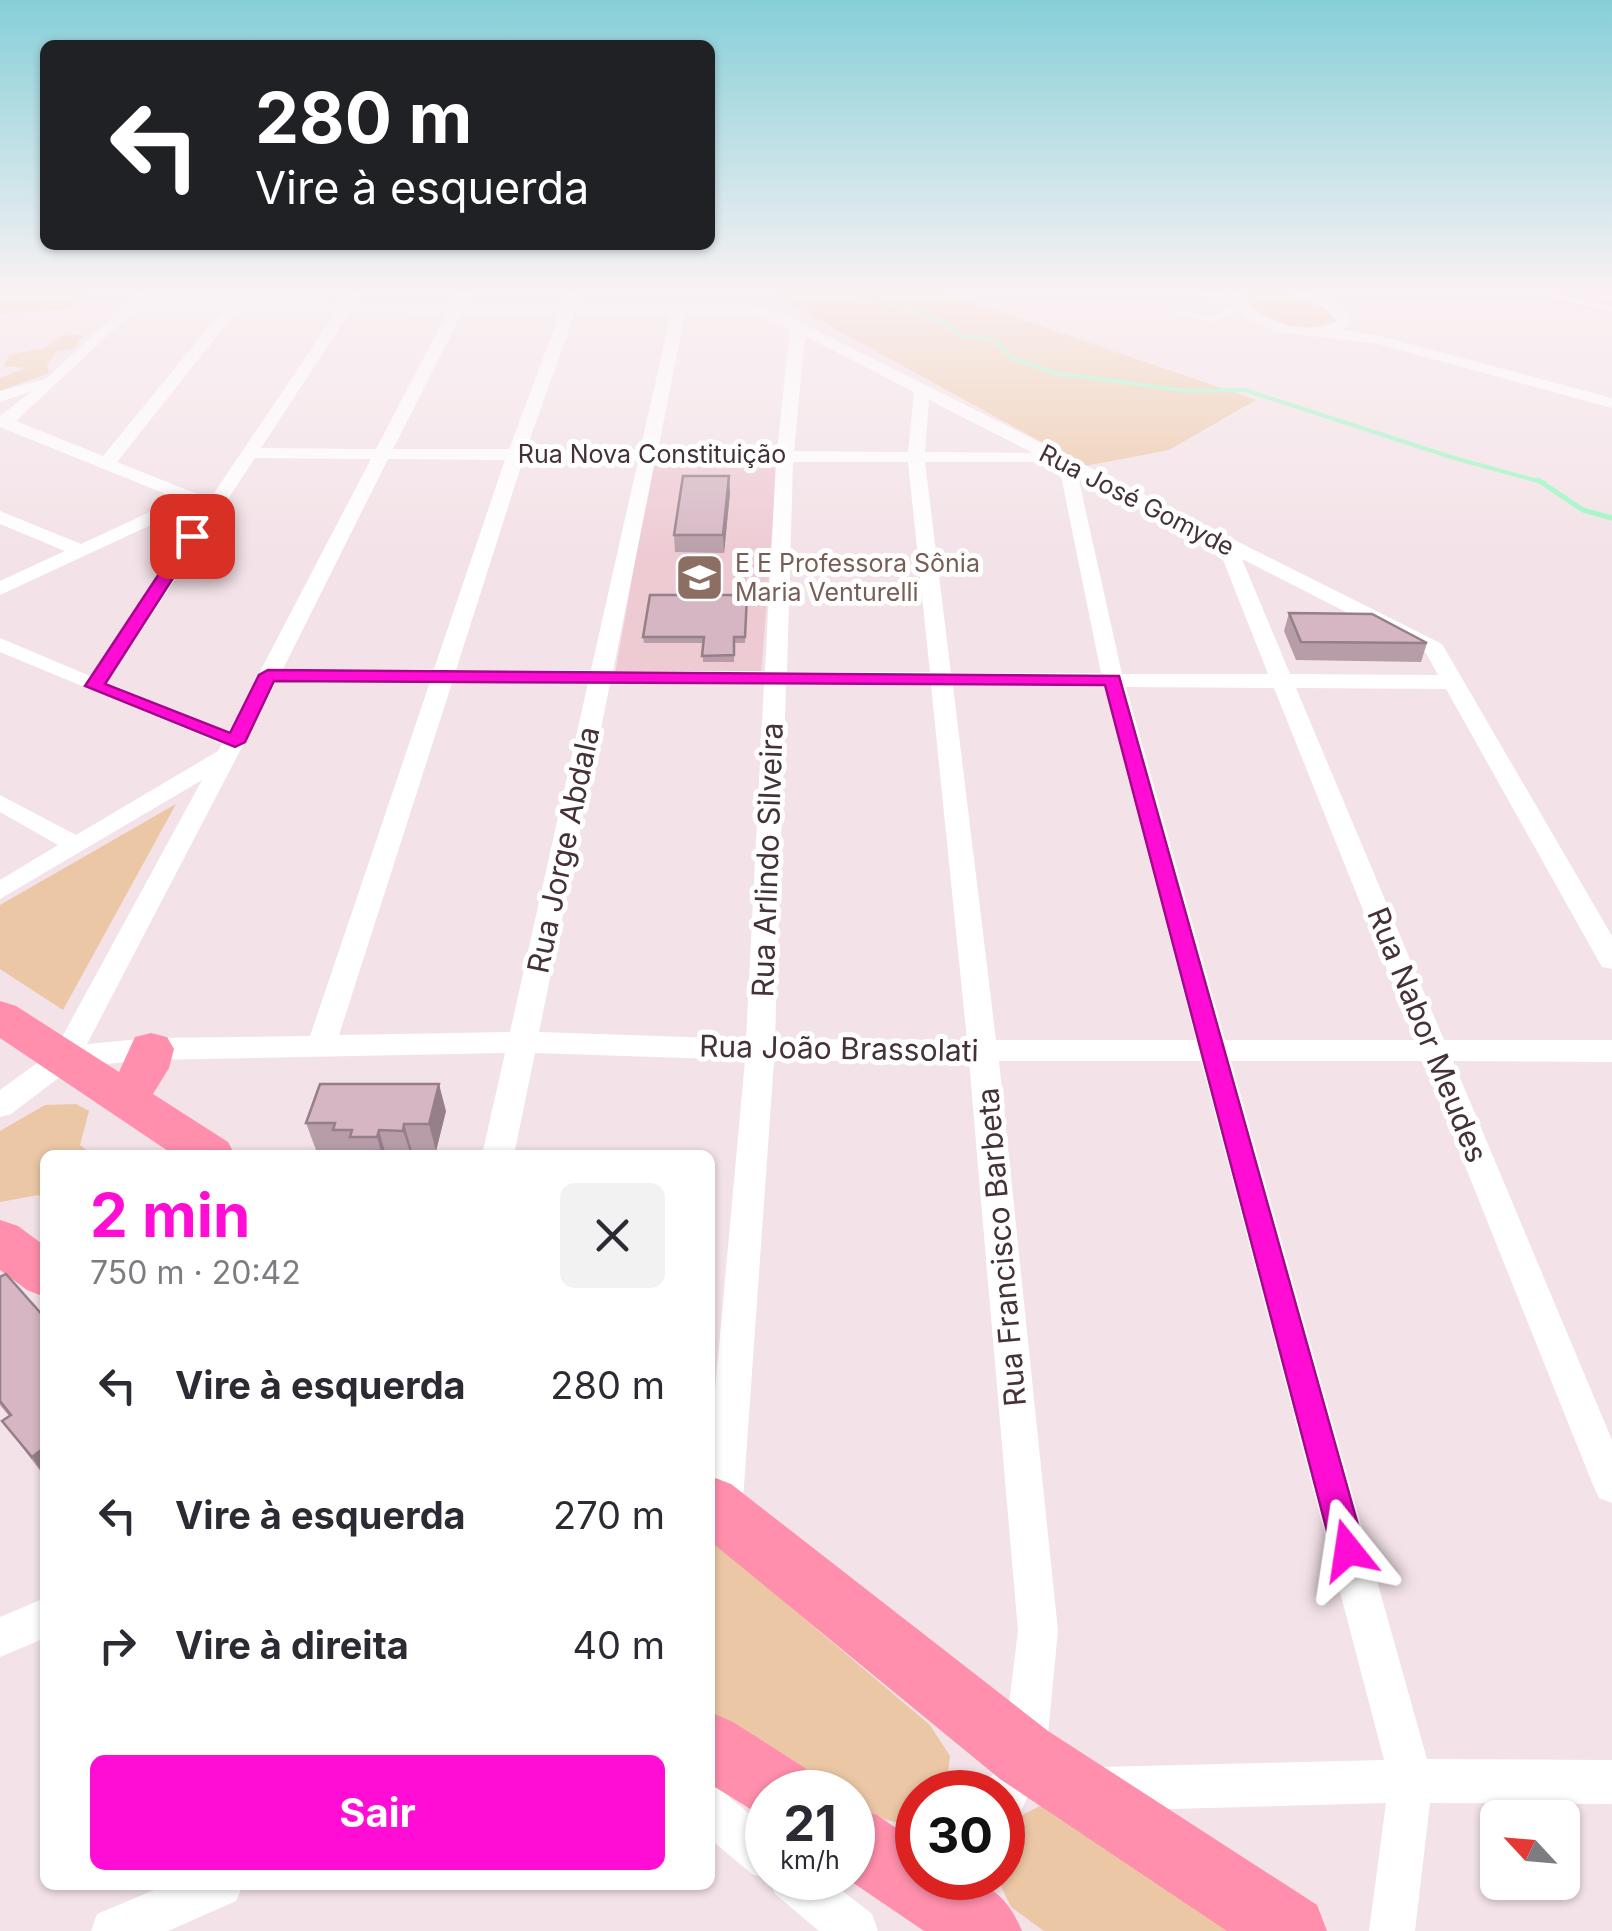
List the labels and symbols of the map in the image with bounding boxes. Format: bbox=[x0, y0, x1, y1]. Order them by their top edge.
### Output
street label: Rua José Gomyde bbox=[1035, 438, 1239, 562]
street label: Rua Nova Constituição bbox=[518, 439, 786, 469]
pin bbox=[150, 494, 235, 579]
place label: E E Professora Sônia Maria Venturelli bbox=[735, 548, 980, 607]
school or university icon: E E Professora Sônia Maria Venturelli bbox=[674, 551, 726, 603]
street label: Rua Arlindo Silveira bbox=[744, 722, 790, 998]
street label: Rua Jorge Abdala bbox=[519, 723, 607, 976]
street label: Rua Nabor Meudes bbox=[1360, 902, 1496, 1167]
street label: Rua João Brassolati bbox=[699, 1028, 979, 1068]
street label: Rua Francisco Barbeta bbox=[969, 1086, 1033, 1408]
position arrow bbox=[1296, 1498, 1400, 1602]
speed limit sign: 30 bbox=[895, 1770, 1025, 1900]
north arrow bbox=[1480, 1800, 1580, 1900]

